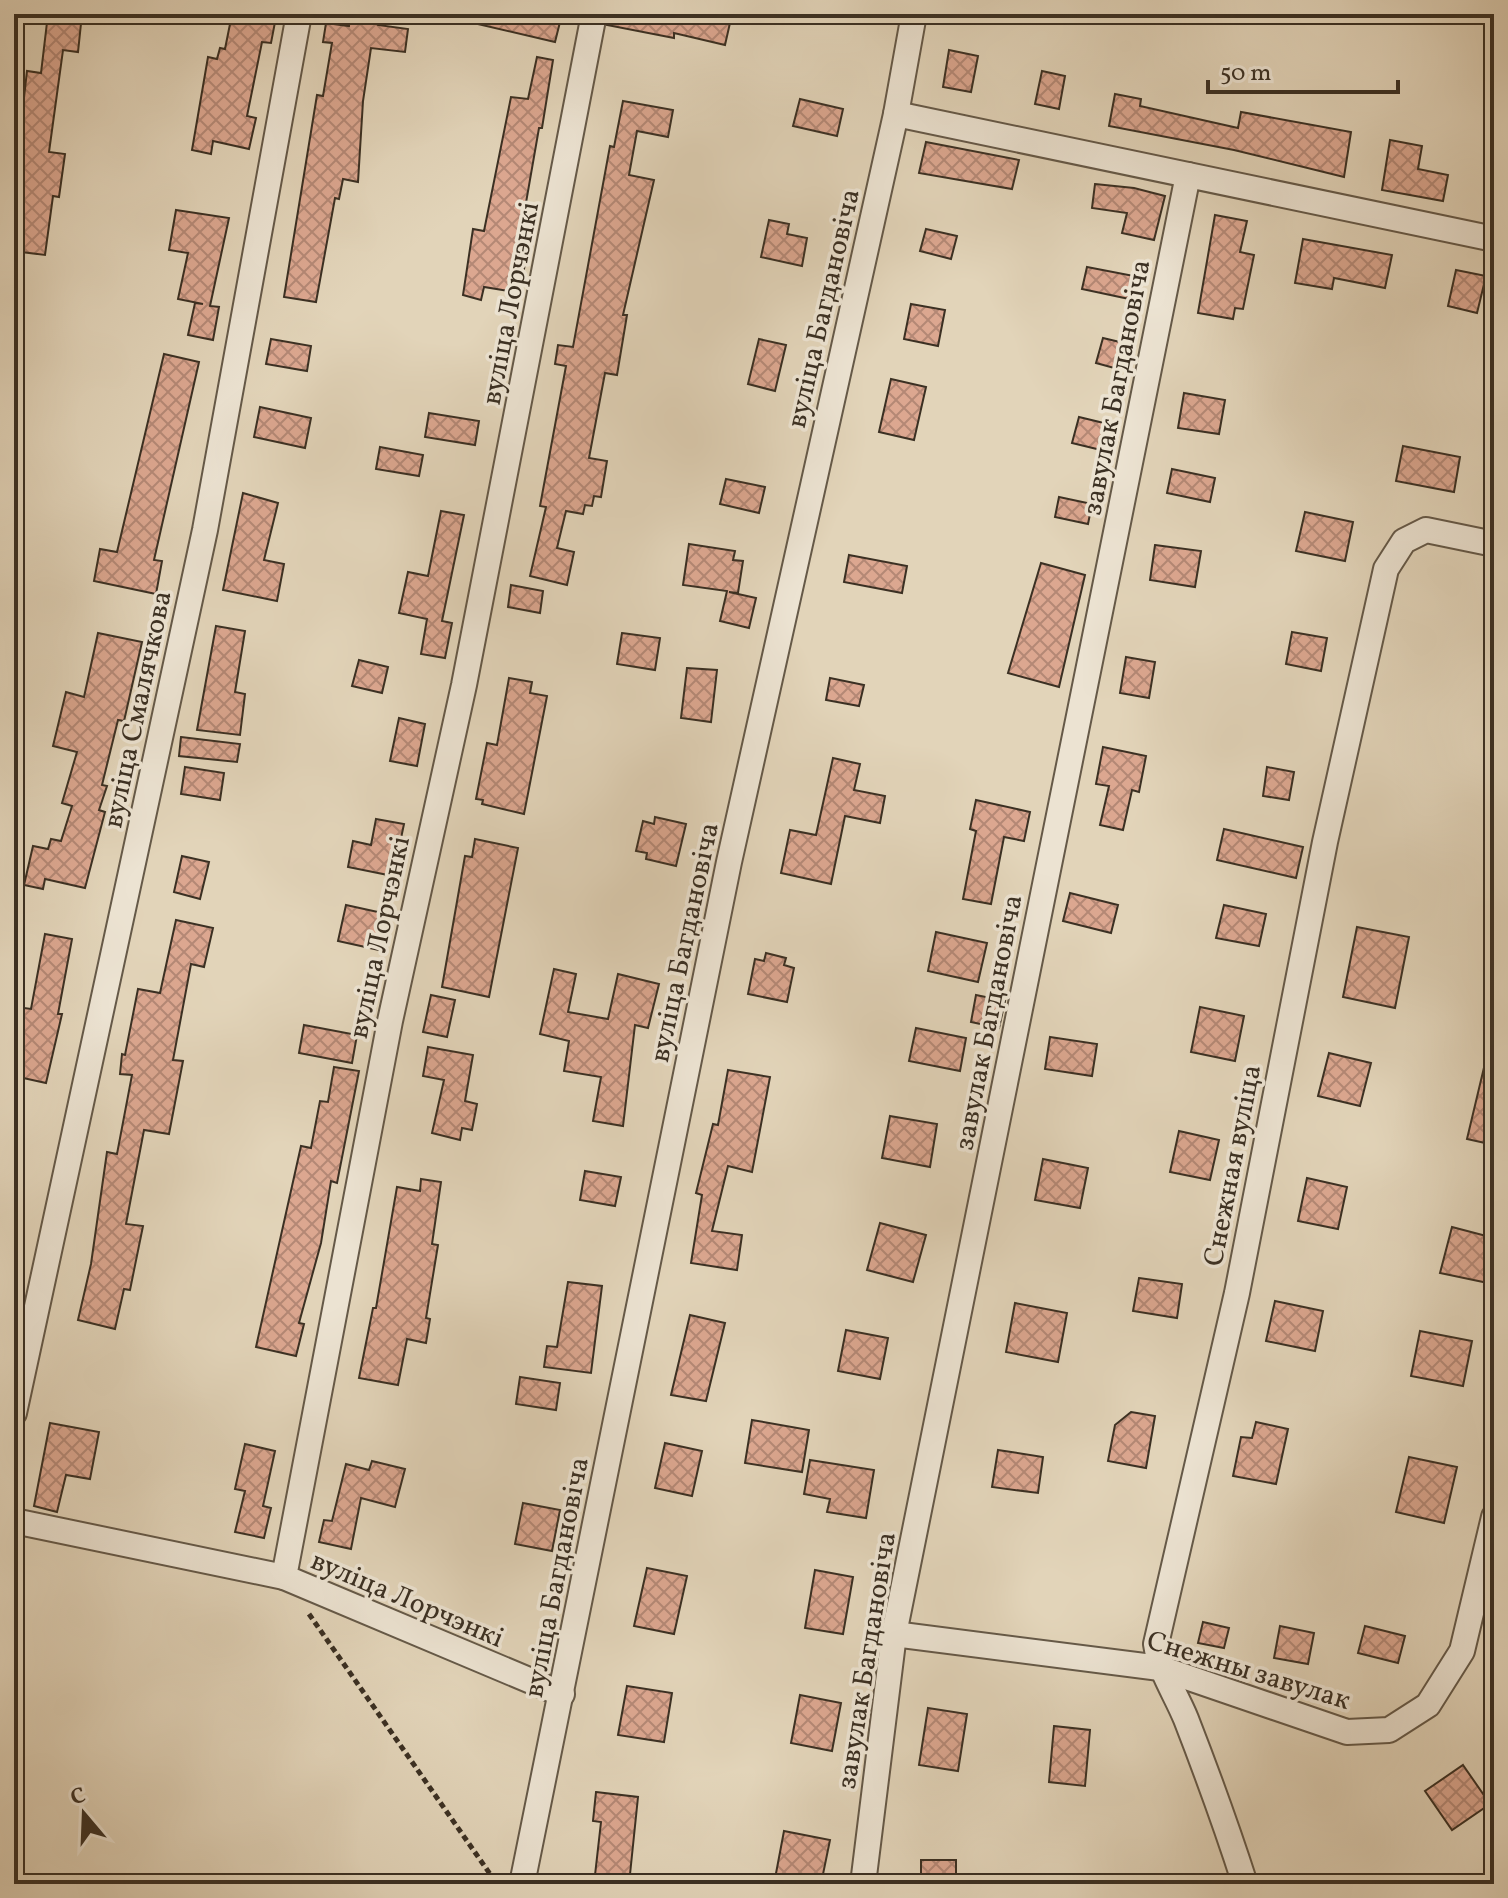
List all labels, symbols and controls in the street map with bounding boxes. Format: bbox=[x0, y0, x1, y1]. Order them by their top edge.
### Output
scale bar bbox=[1208, 44, 1398, 94]
text: 50 m bbox=[1220, 57, 1272, 91]
street label: вуліца Багдановіча bbox=[778, 185, 871, 432]
street label: вуліца Лорчэнкі bbox=[473, 199, 550, 408]
street label: завулак Багдановіча bbox=[1074, 256, 1161, 519]
street label: вуліца Смалячкова bbox=[94, 587, 183, 832]
street label: вуліца Багдановіча bbox=[641, 819, 730, 1066]
street label: вуліца Лорчэнкі bbox=[340, 833, 421, 1042]
street label: завулак Багдановіча bbox=[946, 891, 1033, 1154]
street label: Снежная вуліца bbox=[1195, 1061, 1272, 1270]
street label: вуліца Багдановіча bbox=[515, 1454, 600, 1701]
street label: завулак Багдановіча bbox=[828, 1529, 907, 1792]
street label: вуліца Лорчэнкі bbox=[305, 1542, 509, 1659]
street label: Снежны завулак bbox=[1142, 1622, 1355, 1721]
north arrow bbox=[44, 1774, 124, 1854]
text: С bbox=[67, 1780, 90, 1814]

